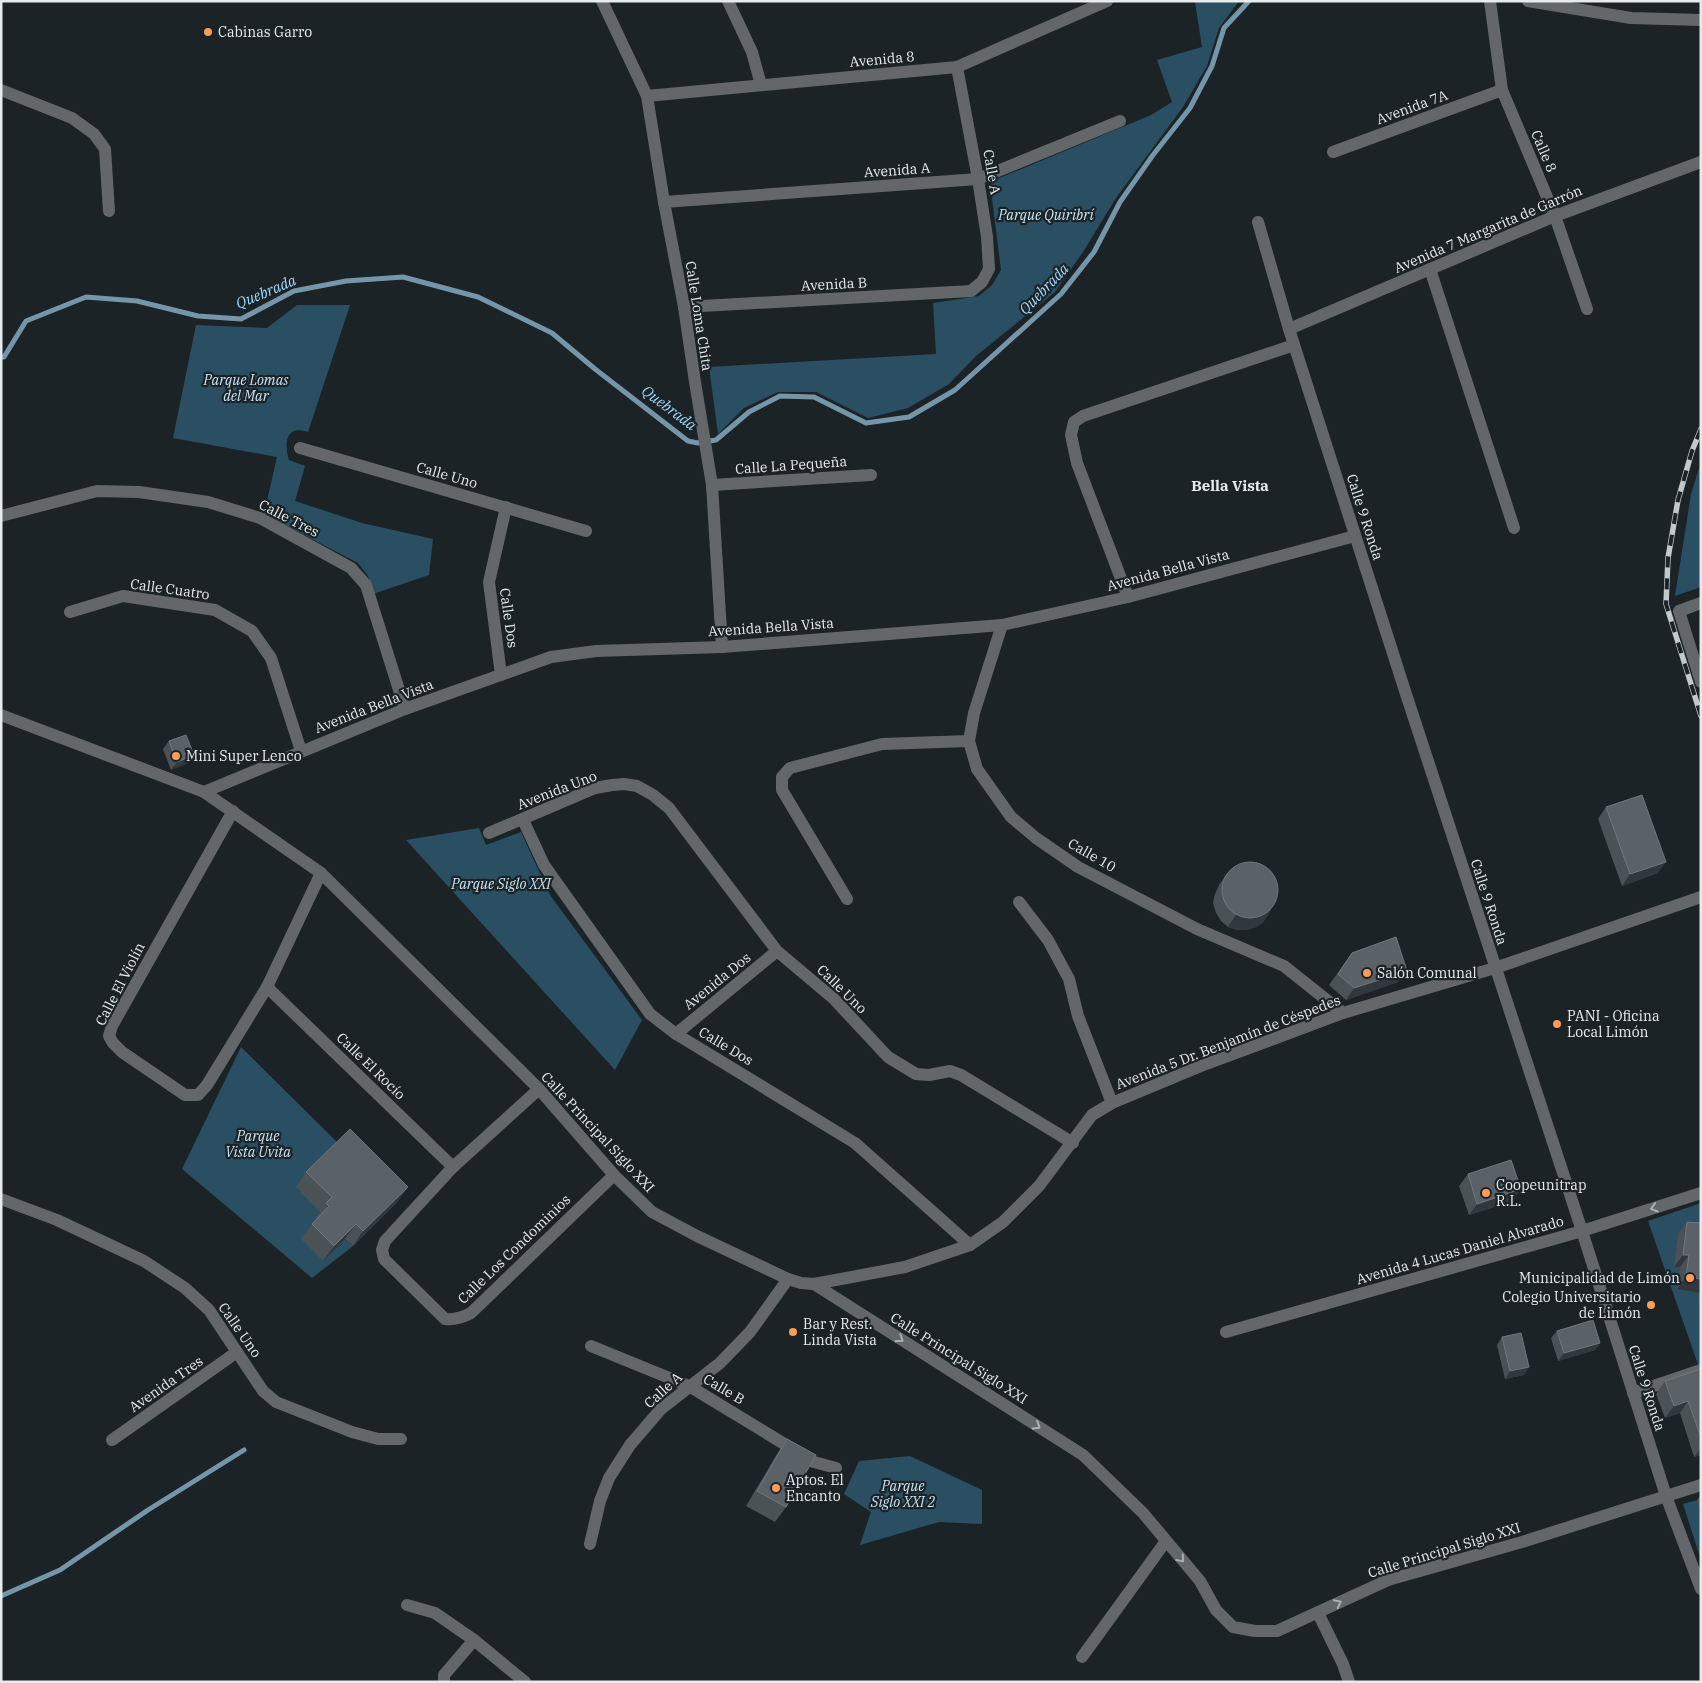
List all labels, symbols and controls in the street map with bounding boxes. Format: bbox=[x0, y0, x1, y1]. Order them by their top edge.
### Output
place label: Cabinas Garro bbox=[218, 23, 312, 41]
marker: Cabinas Garro bbox=[202, 26, 214, 38]
street label: Avenida 8 bbox=[849, 47, 915, 71]
street label: Avenida 7A bbox=[1374, 86, 1451, 128]
street label: Calle 8 bbox=[1527, 127, 1561, 175]
street label: Calle A bbox=[979, 148, 1005, 196]
street label: Avenida A bbox=[863, 159, 931, 181]
street label: Avenida 7 Margarita de Garrón bbox=[1391, 181, 1585, 277]
park label: Parque Quiribrí bbox=[997, 206, 1094, 224]
water label: Quebrada bbox=[1015, 259, 1073, 318]
street label: Calle Loma Chita bbox=[681, 260, 717, 373]
water label: Quebrada bbox=[233, 270, 300, 313]
street label: Avenida B bbox=[800, 273, 868, 295]
park label: Parque Lomas del Mar bbox=[203, 371, 289, 405]
water label: Quebrada bbox=[638, 381, 701, 435]
street label: Calle La Pequeña bbox=[734, 452, 848, 478]
street label: Calle Uno bbox=[414, 458, 480, 492]
street label: Calle 9 Ronda bbox=[1343, 472, 1388, 563]
district label: Bella Vista bbox=[1191, 476, 1269, 495]
street label: Calle Tres bbox=[256, 495, 322, 541]
street label: Avenida Bella Vista bbox=[1105, 545, 1231, 595]
street label: Calle Cuatro bbox=[129, 575, 211, 603]
street label: Calle Dos bbox=[496, 587, 522, 649]
street label: Avenida Bella Vista bbox=[708, 614, 835, 640]
street label: Avenida Bella Vista bbox=[312, 675, 436, 737]
place label: Mini Super Lenco bbox=[186, 747, 302, 765]
marker: Mini Super Lenco bbox=[170, 750, 182, 762]
street label: Avenida Uno bbox=[515, 767, 600, 813]
street label: Calle 10 bbox=[1065, 834, 1119, 876]
street label: Calle 9 Ronda bbox=[1467, 857, 1512, 948]
park label: Parque Siglo XXI bbox=[450, 875, 552, 893]
street label: Calle El Violín bbox=[91, 939, 149, 1029]
street label: Avenida Dos bbox=[680, 948, 754, 1014]
street label: Calle Uno bbox=[813, 961, 871, 1017]
place label: Salón Comunal bbox=[1377, 964, 1477, 982]
marker: Salón Comunal bbox=[1361, 967, 1373, 979]
street label: Avenida 5 Dr. Benjamín de Céspedes bbox=[1113, 991, 1343, 1093]
place label: PANI - Oficina Local Limón bbox=[1567, 1007, 1660, 1041]
marker: PANI - Oficina Local Limón bbox=[1551, 1018, 1563, 1030]
street label: Calle Dos bbox=[695, 1023, 757, 1069]
street label: Calle El Rocío bbox=[333, 1029, 409, 1103]
street label: Calle Principal Siglo XXI bbox=[537, 1068, 659, 1196]
park label: Parque Vista Uvita bbox=[225, 1127, 291, 1161]
place label: Coopeunitrap R.L. bbox=[1496, 1176, 1587, 1210]
marker: Coopeunitrap R.L. bbox=[1480, 1187, 1492, 1199]
street label: Calle Los Condominios bbox=[454, 1190, 574, 1308]
one-way arrow bbox=[1651, 1202, 1659, 1212]
street label: Avenida 4 Lucas Daniel Alvarado bbox=[1354, 1212, 1566, 1288]
place label: Municipalidad de Limón bbox=[1519, 1269, 1680, 1287]
marker: Municipalidad de Limón bbox=[1684, 1272, 1696, 1284]
place label: Colegio Universitario de Limón bbox=[1502, 1288, 1641, 1322]
street label: Calle Uno bbox=[215, 1299, 265, 1361]
marker: Colegio Universitario de Limón bbox=[1645, 1299, 1657, 1311]
street label: Calle Principal Siglo XXI bbox=[887, 1308, 1031, 1408]
place label: Bar y Rest. Linda Vista bbox=[803, 1315, 877, 1349]
marker: Bar y Rest. Linda Vista bbox=[787, 1326, 799, 1338]
one-way arrow bbox=[894, 1333, 903, 1342]
street label: Calle 9 Ronda bbox=[1625, 1343, 1670, 1434]
street label: Avenida Tres bbox=[125, 1352, 207, 1416]
street label: Calle A bbox=[640, 1368, 686, 1412]
street label: Calle B bbox=[700, 1370, 748, 1408]
one-way arrow bbox=[1031, 1420, 1041, 1429]
place label: Aptos. El Encanto bbox=[786, 1471, 844, 1505]
park label: Parque Siglo XXI 2 bbox=[870, 1477, 935, 1511]
marker: Aptos. El Encanto bbox=[770, 1482, 782, 1494]
street label: Calle Principal Siglo XXI bbox=[1366, 1518, 1523, 1582]
one-way arrow bbox=[1176, 1553, 1184, 1562]
one-way arrow bbox=[1333, 1599, 1342, 1609]

